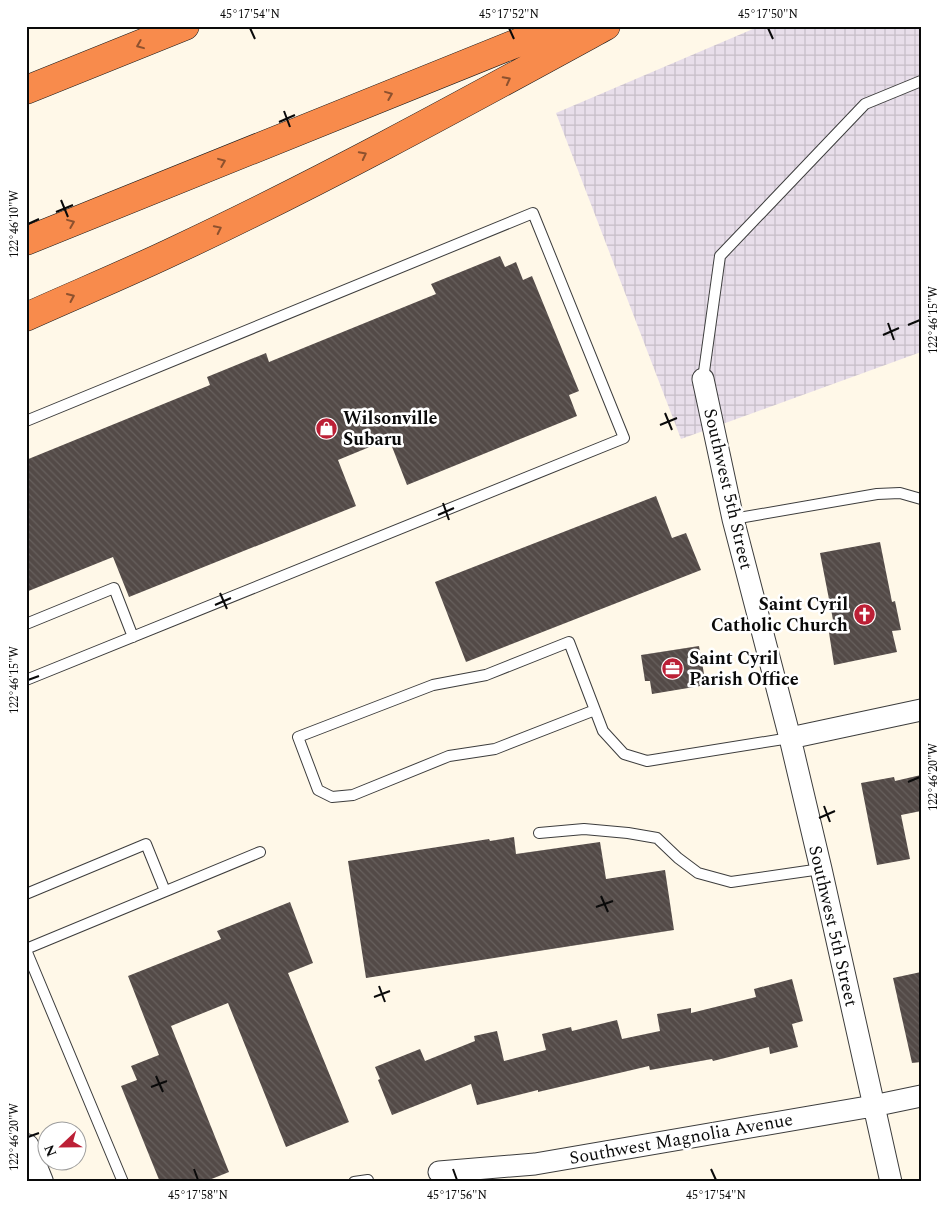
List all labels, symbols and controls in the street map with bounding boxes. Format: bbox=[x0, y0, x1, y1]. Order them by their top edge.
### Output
text: 45°17'54"N bbox=[220, 5, 280, 24]
text: 45°17'52"N bbox=[479, 5, 539, 24]
text: 45°17'50"N bbox=[738, 5, 798, 24]
one-way arrow bbox=[136, 38, 145, 49]
one-way arrow bbox=[502, 76, 511, 86]
one-way arrow bbox=[384, 90, 393, 101]
one-way arrow bbox=[358, 151, 367, 161]
one-way arrow bbox=[217, 158, 226, 168]
text: 122°46'10"W bbox=[5, 190, 24, 258]
one-way arrow bbox=[67, 218, 75, 228]
one-way arrow bbox=[213, 225, 222, 235]
text: 122°46'15"W bbox=[924, 286, 943, 354]
one-way arrow bbox=[66, 292, 75, 303]
place label: Wilsonville Subaru bbox=[343, 405, 438, 453]
street label: Southwest 5th Street bbox=[696, 406, 760, 572]
shop icon: Wilsonville Subaru bbox=[315, 416, 339, 440]
place label: Saint Cyril Catholic Church bbox=[711, 591, 848, 639]
church icon: Saint Cyril Catholic Church bbox=[852, 602, 876, 626]
place label: Saint Cyril Parish Office bbox=[689, 645, 799, 693]
text: 122°46'15"W bbox=[5, 646, 24, 714]
office icon: Saint Cyril Parish Office bbox=[661, 656, 685, 680]
text: 122°46'20"W bbox=[924, 743, 943, 811]
street label: Southwest 5th Street bbox=[801, 843, 865, 1009]
text: 122°46'20"W bbox=[5, 1103, 24, 1171]
street label: Southwest Magnolia Avenue bbox=[567, 1106, 795, 1172]
north arrow bbox=[38, 1120, 88, 1170]
text: N bbox=[39, 1141, 62, 1160]
text: 45°17'58"N bbox=[168, 1186, 228, 1205]
text: 45°17'56"N bbox=[427, 1186, 487, 1205]
text: 45°17'54"N bbox=[686, 1186, 746, 1205]

